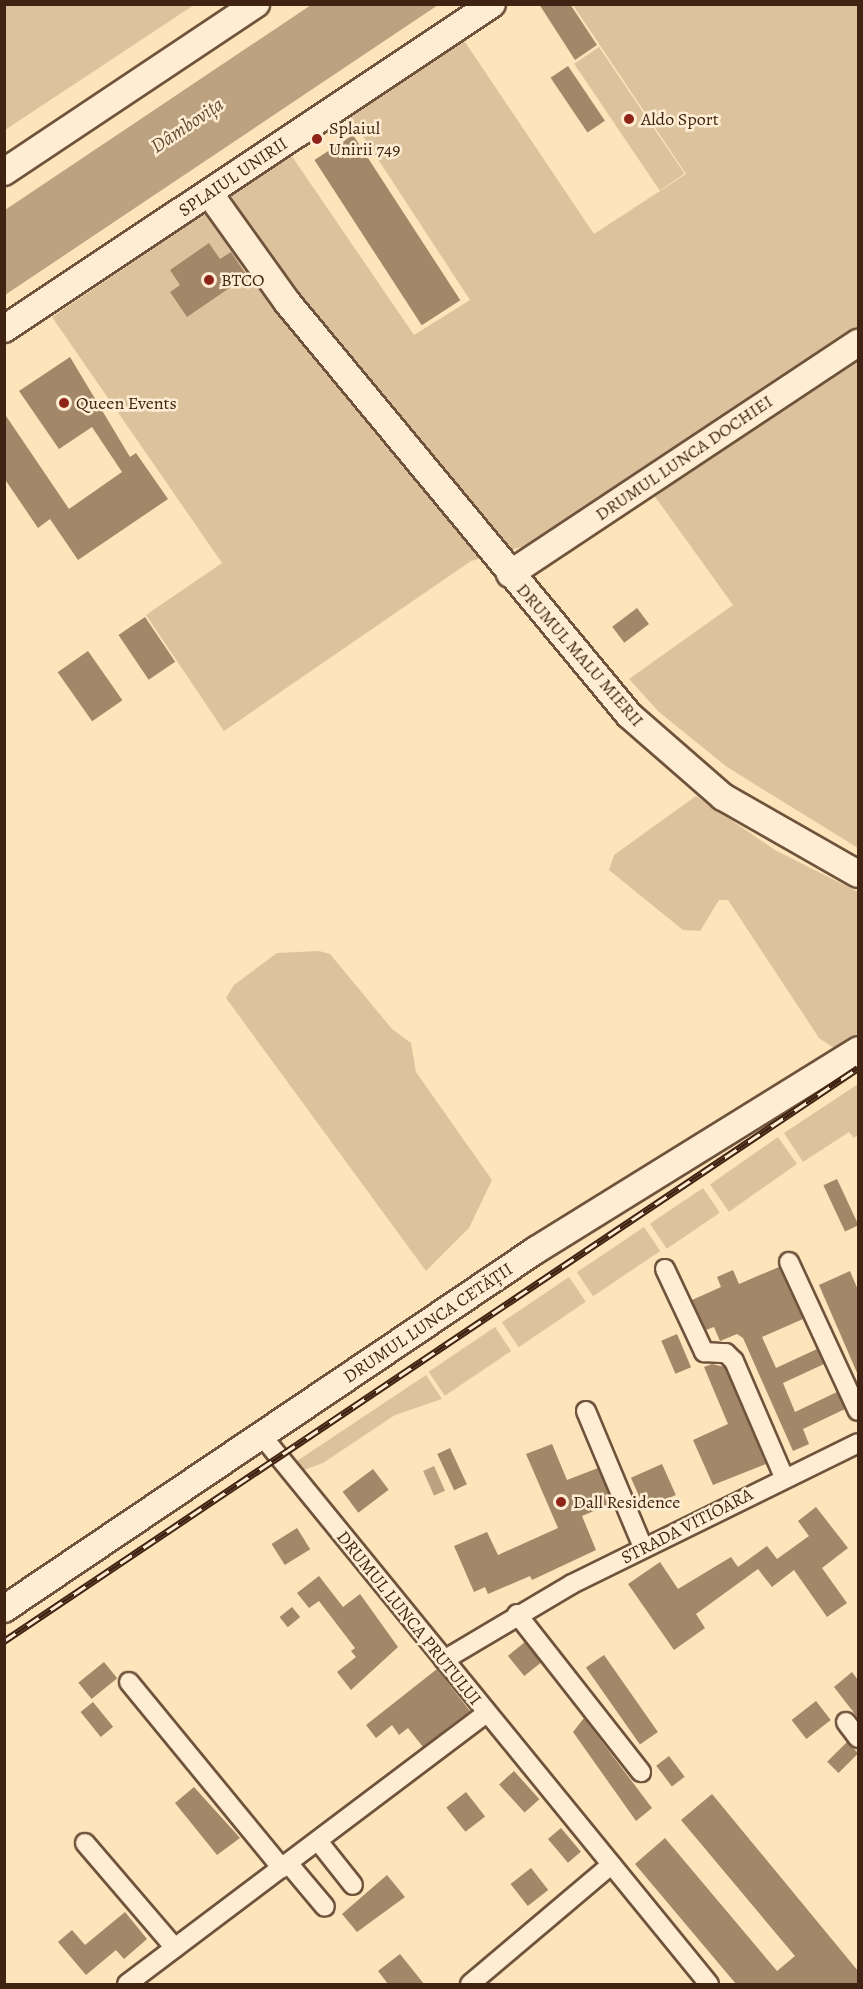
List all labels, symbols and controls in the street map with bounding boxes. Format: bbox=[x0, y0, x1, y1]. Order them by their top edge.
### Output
water label: Dâmbovița bbox=[146, 92, 228, 158]
place label: Aldo Sport bbox=[641, 108, 719, 130]
marker: Aldo Sport bbox=[622, 112, 636, 126]
place label: Splaiul Unirii 749 bbox=[329, 118, 400, 160]
marker: Splaiul Unirii 749 bbox=[310, 132, 324, 146]
street label: SPLAIUL UNIRII bbox=[174, 133, 292, 221]
place label: BTCO bbox=[221, 269, 265, 291]
marker: BTCO bbox=[202, 273, 216, 287]
street label: DRUMUL LUNCA DOCHIEI bbox=[591, 391, 777, 525]
place label: Queen Events bbox=[76, 392, 177, 414]
marker: Queen Events bbox=[57, 396, 71, 410]
street label: DRUMUL MALU MIERII bbox=[512, 579, 648, 731]
street label: DRUMUL LUNCA CETĂȚII bbox=[339, 1258, 517, 1388]
street label: STRADA VITIOARA bbox=[617, 1483, 757, 1569]
place label: Dall Residence bbox=[573, 1491, 680, 1513]
marker: Dall Residence bbox=[554, 1495, 568, 1509]
street label: DRUMUL LUNCA PRUTULUI bbox=[332, 1526, 486, 1710]

